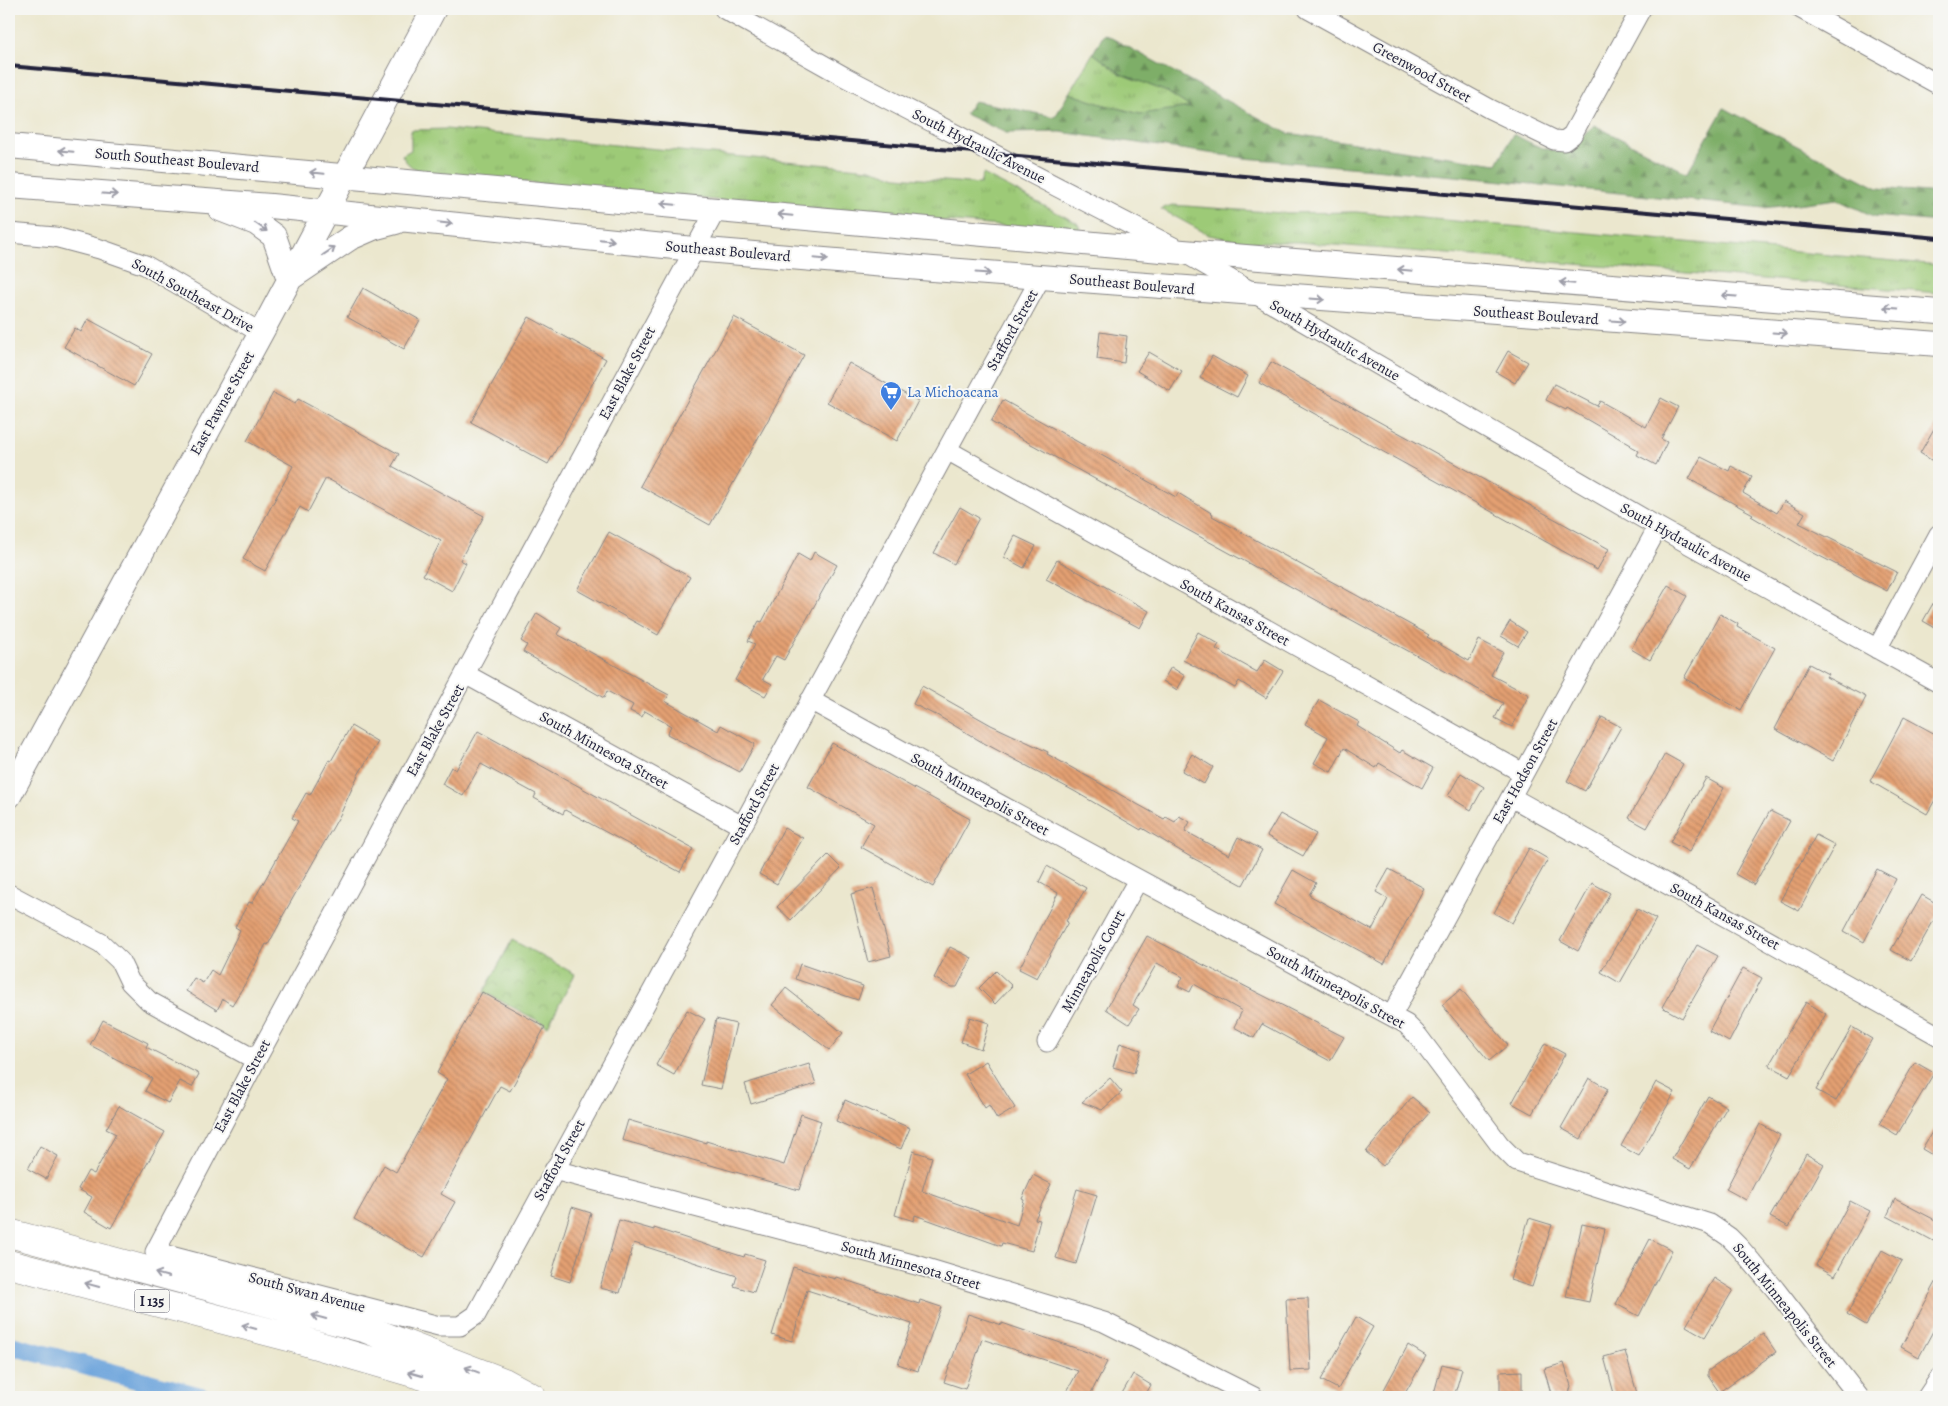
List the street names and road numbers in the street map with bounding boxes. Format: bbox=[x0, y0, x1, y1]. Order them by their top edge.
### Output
street label: Greenwood Street bbox=[1369, 37, 1475, 107]
street label: South Hydraulic Avenue bbox=[909, 104, 1049, 188]
street label: South Southeast Boulevard bbox=[94, 143, 261, 177]
street label: Southeast Boulevard bbox=[665, 236, 792, 267]
street label: South Southeast Drive bbox=[128, 253, 258, 337]
street label: Southeast Boulevard bbox=[1069, 269, 1196, 300]
street label: Stafford Street bbox=[981, 286, 1043, 374]
street label: South Hydraulic Avenue bbox=[1266, 295, 1404, 386]
street label: Southeast Boulevard bbox=[1473, 301, 1600, 329]
street label: East Blake Street bbox=[594, 323, 660, 423]
street label: East Pawnee Street bbox=[185, 347, 259, 459]
street label: South Hydraulic Avenue bbox=[1617, 498, 1755, 587]
street label: South Kansas Street bbox=[1177, 574, 1293, 650]
street label: East Blake Street bbox=[401, 680, 469, 780]
street label: South Minnesota Street bbox=[536, 706, 672, 794]
street label: East Hodson Street bbox=[1488, 715, 1562, 827]
street label: South Minneapolis Street bbox=[907, 748, 1053, 840]
street label: Stafford Street bbox=[724, 760, 784, 848]
street label: South Kansas Street bbox=[1667, 878, 1783, 954]
street label: Minneapolis Court bbox=[1056, 906, 1130, 1016]
street label: South Minneapolis Street bbox=[1263, 941, 1409, 1033]
street label: East Blake Street bbox=[209, 1036, 275, 1136]
street label: Stafford Street bbox=[528, 1116, 590, 1204]
street label: South Minnesota Street bbox=[839, 1235, 983, 1295]
street label: South Minneapolis Street bbox=[1728, 1238, 1842, 1372]
street label: South Swan Avenue bbox=[246, 1267, 368, 1317]
road number: I 135 bbox=[134, 1290, 170, 1312]

